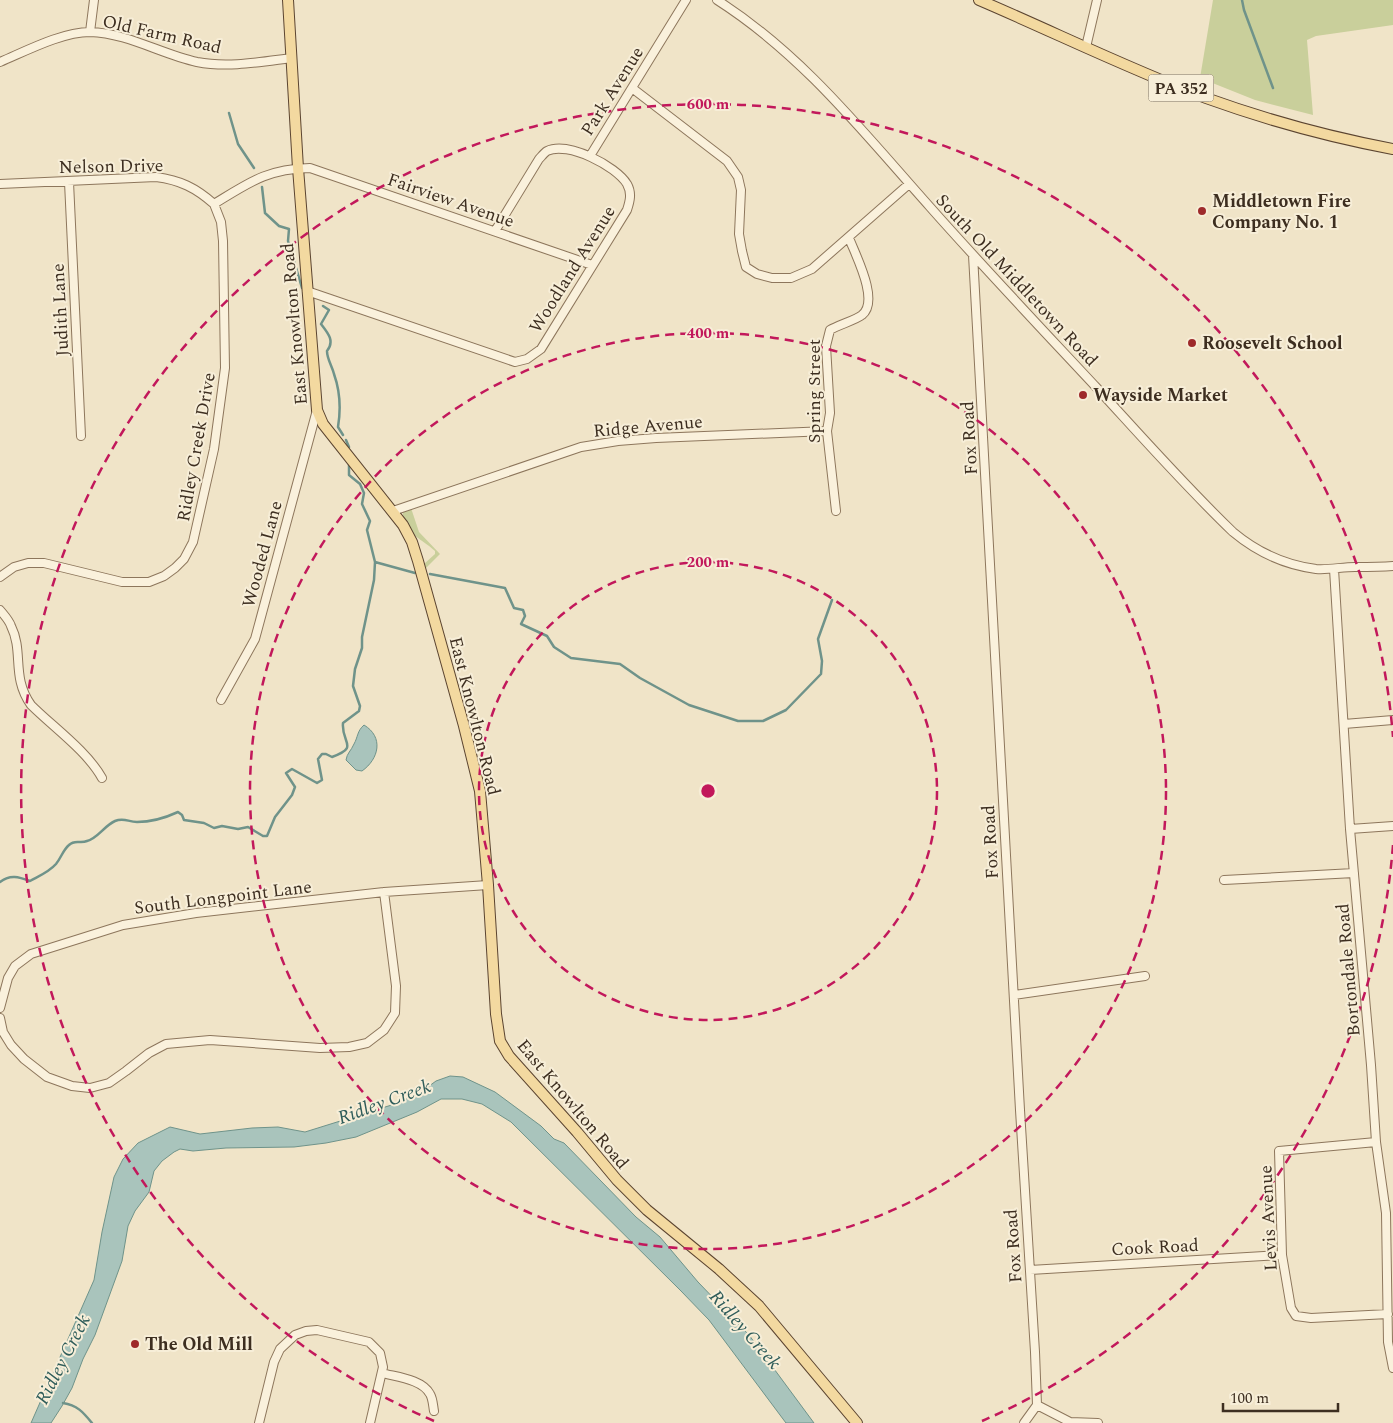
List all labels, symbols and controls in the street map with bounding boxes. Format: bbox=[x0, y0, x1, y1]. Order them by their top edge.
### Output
street label: Old Farm Road bbox=[100, 8, 224, 61]
street label: Park Avenue bbox=[574, 41, 651, 141]
road number: PA 352 bbox=[1148, 75, 1214, 102]
text: 600 m bbox=[687, 93, 730, 116]
street label: Nelson Drive bbox=[58, 152, 164, 181]
street label: Fairview Avenue bbox=[384, 166, 518, 235]
street label: South Old Middletown Road bbox=[929, 188, 1104, 373]
place label: Middletown Fire Company No. 1 bbox=[1212, 188, 1351, 236]
street label: Woodland Avenue bbox=[522, 200, 622, 338]
marker: Middletown Fire Company No. 1 bbox=[1196, 205, 1208, 217]
street label: East Knowlton Road bbox=[274, 242, 315, 406]
street label: Judith Lane bbox=[45, 263, 76, 357]
text: 400 m bbox=[687, 322, 730, 345]
place label: Roosevelt School bbox=[1202, 330, 1343, 357]
marker: Roosevelt School bbox=[1186, 337, 1198, 349]
street label: Spring Street bbox=[801, 339, 828, 443]
street label: Ridley Creek Drive bbox=[170, 370, 223, 524]
place label: Wayside Market bbox=[1093, 382, 1228, 409]
marker: Wayside Market bbox=[1077, 389, 1089, 401]
street label: Fox Road bbox=[954, 400, 985, 476]
street label: Ridge Avenue bbox=[592, 408, 704, 445]
street label: Wooded Lane bbox=[235, 498, 290, 611]
text: 200 m bbox=[687, 551, 730, 574]
street label: East Knowlton Road bbox=[442, 634, 507, 798]
centre of rings bbox=[699, 782, 717, 800]
street label: Fox Road bbox=[975, 804, 1006, 880]
street label: South Longpoint Lane bbox=[133, 873, 313, 922]
street label: Bortondale Road bbox=[1329, 902, 1368, 1038]
street label: East Knowlton Road bbox=[510, 1033, 635, 1175]
water label: Ridley Creek bbox=[334, 1072, 436, 1133]
street label: Levis Avenue bbox=[1252, 1164, 1285, 1272]
street label: Fox Road bbox=[997, 1208, 1030, 1284]
street label: Cook Road bbox=[1111, 1232, 1200, 1263]
water label: Ridley Creek bbox=[702, 1284, 788, 1377]
water label: Ridley Creek bbox=[28, 1309, 99, 1410]
place label: The Old Mill bbox=[145, 1331, 253, 1358]
marker: The Old Mill bbox=[129, 1338, 141, 1350]
scale bar bbox=[1223, 1380, 1338, 1412]
text: 100 m bbox=[1230, 1387, 1269, 1410]

